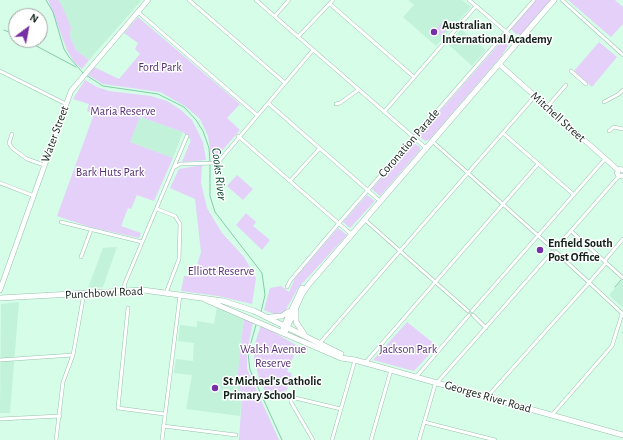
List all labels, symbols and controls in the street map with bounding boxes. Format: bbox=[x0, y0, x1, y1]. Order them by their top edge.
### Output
north arrow bbox=[8, 8, 48, 48]
text: N bbox=[28, 12, 40, 25]
place label: Australian International Academy bbox=[442, 18, 552, 46]
marker: Australian International Academy bbox=[429, 27, 439, 37]
park label: Ford Park bbox=[138, 60, 182, 74]
street label: Mitchell Street bbox=[528, 89, 588, 145]
street label: Water Street bbox=[38, 104, 72, 164]
park label: Maria Reserve bbox=[90, 104, 156, 118]
street label: Coronation Parade bbox=[375, 106, 443, 180]
water label: Cooks River bbox=[208, 147, 230, 201]
park label: Bark Huts Park bbox=[76, 165, 144, 179]
place label: Enfield South Post Office bbox=[548, 236, 613, 264]
marker: Enfield South Post Office bbox=[535, 245, 545, 255]
park label: Elliott Reserve bbox=[188, 264, 254, 278]
street label: Punchbowl Road bbox=[65, 284, 143, 302]
park label: Walsh Avenue Reserve bbox=[240, 342, 306, 370]
park label: Jackson Park bbox=[379, 342, 437, 356]
place label: St Michael's Catholic Primary School bbox=[223, 374, 321, 402]
street label: Georges River Road bbox=[443, 378, 533, 416]
marker: St Michael's Catholic Primary School bbox=[210, 383, 220, 393]

